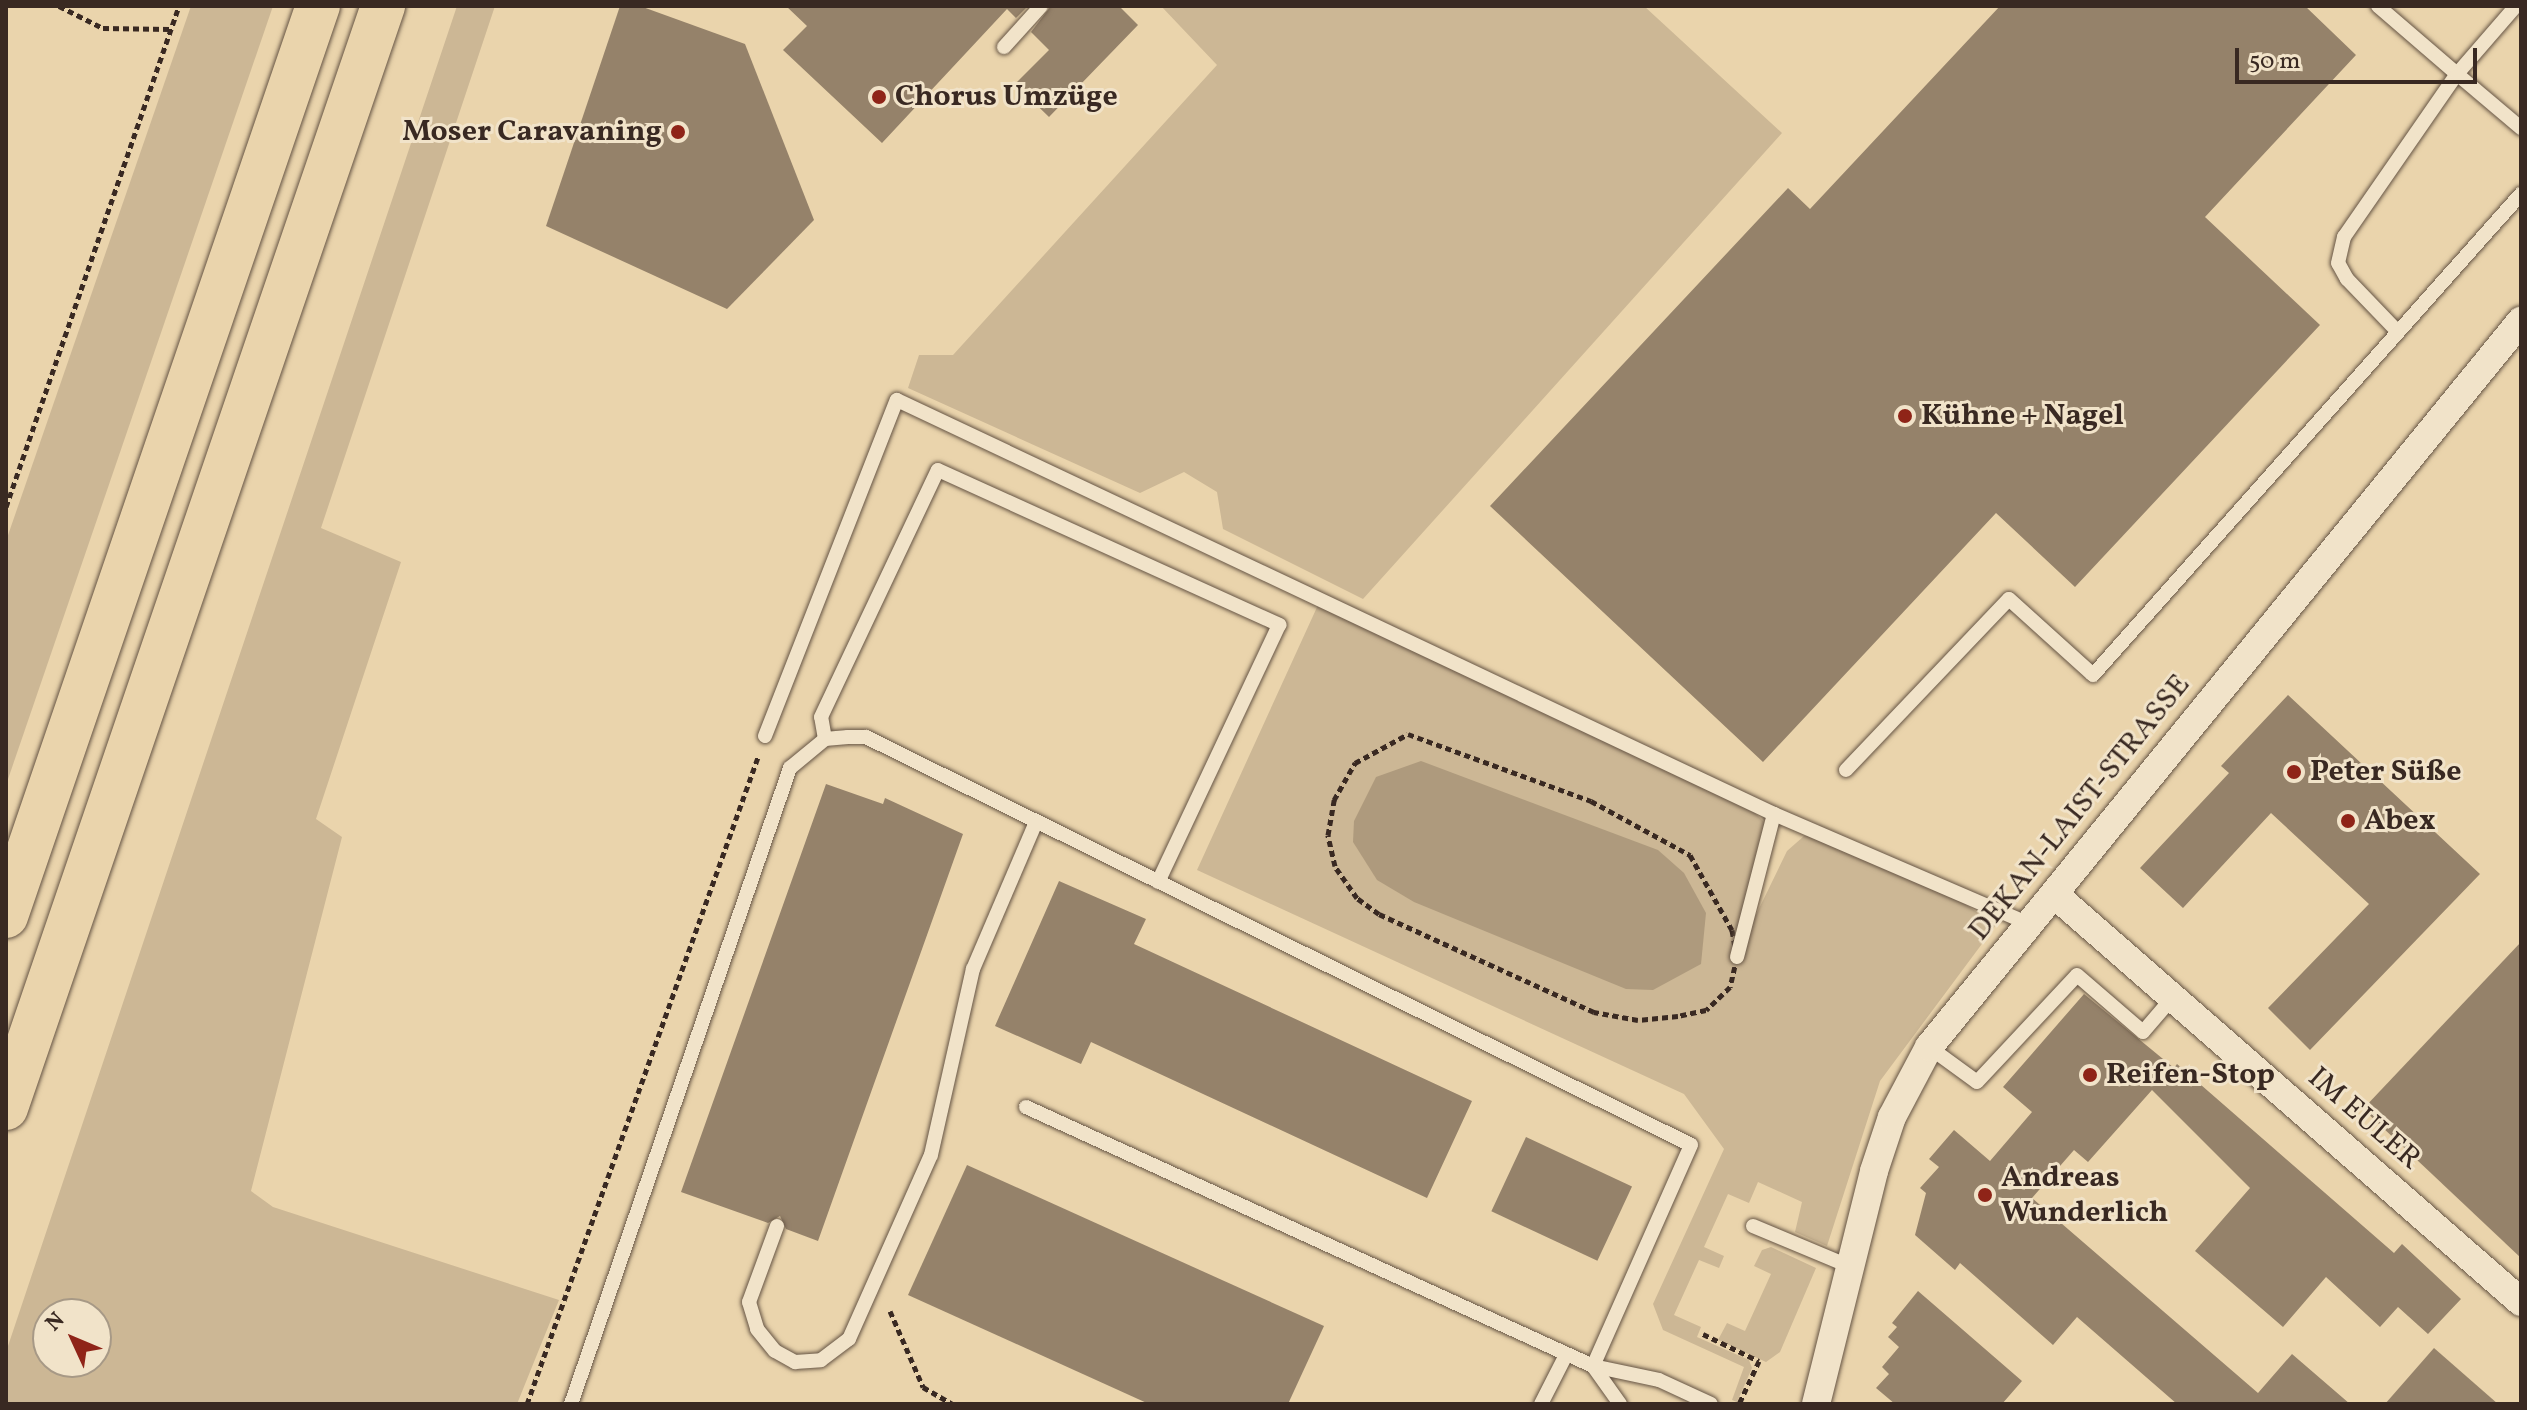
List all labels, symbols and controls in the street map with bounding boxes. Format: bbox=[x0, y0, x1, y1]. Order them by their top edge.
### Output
scale bar bbox=[2239, 32, 2481, 82]
text: 50 m bbox=[2249, 45, 2301, 79]
place label: Chorus Umzüge bbox=[895, 79, 1118, 115]
marker: Chorus Umzüge bbox=[870, 88, 888, 106]
place label: Moser Caravaning bbox=[402, 114, 662, 150]
marker: Moser Caravaning bbox=[669, 123, 687, 141]
place label: Kühne + Nagel bbox=[1921, 398, 2124, 434]
marker: Kühne + Nagel bbox=[1896, 407, 1914, 425]
street label: DEKAN-LAIST-STRASSE bbox=[1962, 668, 2198, 948]
place label: Peter Süße bbox=[2310, 754, 2462, 790]
marker: Peter Süße bbox=[2285, 763, 2303, 781]
place label: Abex bbox=[2364, 803, 2436, 839]
marker: Abex bbox=[2339, 812, 2357, 830]
place label: Reifen-Stop bbox=[2106, 1057, 2275, 1093]
street label: IM EULER bbox=[2300, 1060, 2428, 1178]
marker: Reifen-Stop bbox=[2081, 1066, 2099, 1084]
place label: Andreas Wunderlich bbox=[2001, 1160, 2168, 1230]
marker: Andreas Wunderlich bbox=[1976, 1186, 1994, 1204]
north arrow bbox=[32, 1298, 112, 1378]
text: N bbox=[39, 1306, 73, 1339]

